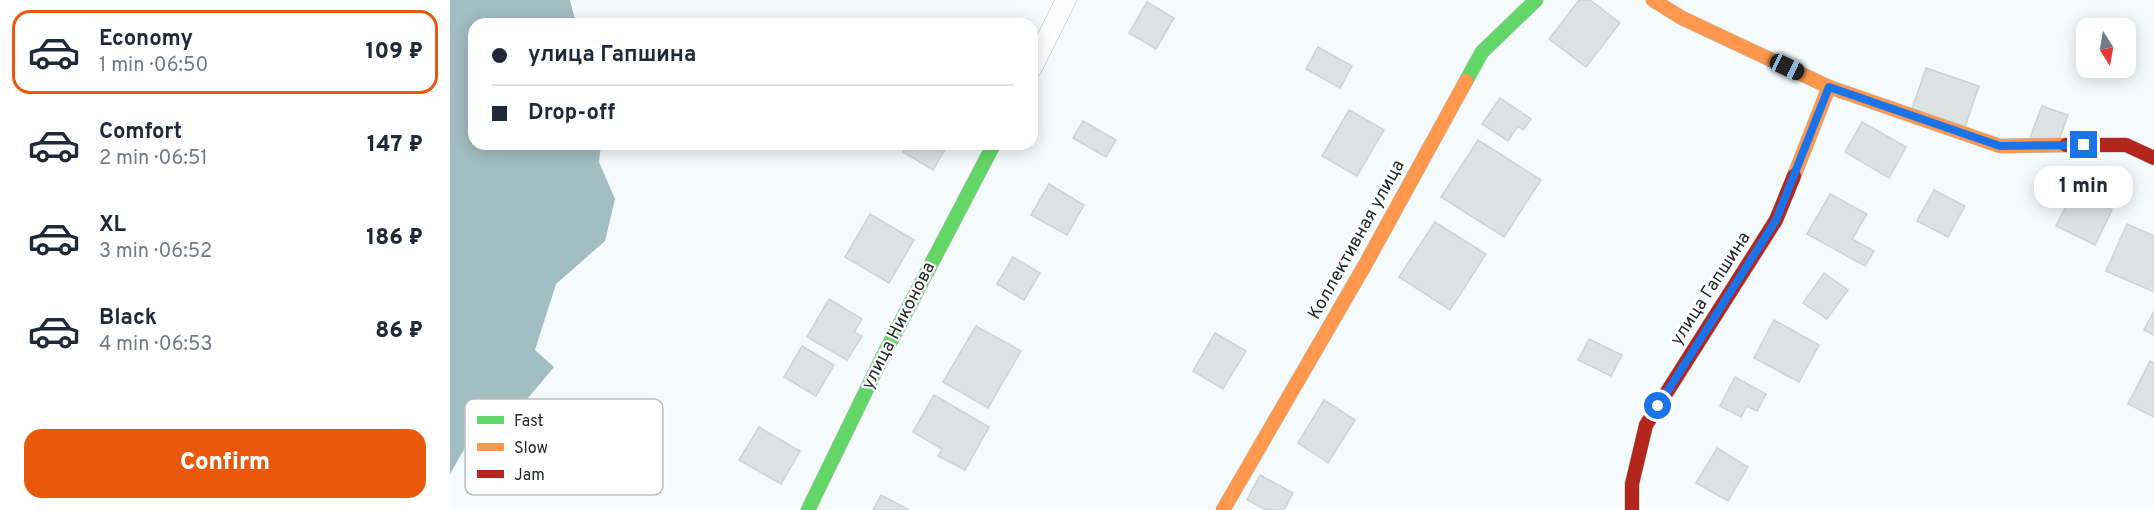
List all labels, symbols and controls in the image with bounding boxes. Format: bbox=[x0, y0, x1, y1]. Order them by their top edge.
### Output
north arrow bbox=[2076, 18, 2136, 78]
map controls bbox=[2076, 18, 2136, 78]
icon: car bbox=[27, 25, 81, 79]
text: Economy bbox=[99, 26, 193, 53]
text: 109 ₽ bbox=[366, 39, 423, 66]
text: улица Гапшина bbox=[528, 42, 696, 69]
car bbox=[1767, 51, 1807, 83]
text: 1 min · 06:50 bbox=[99, 53, 208, 79]
text: Drop-off bbox=[528, 100, 615, 127]
icon: car bbox=[27, 118, 81, 172]
text: Comfort bbox=[99, 119, 182, 146]
route end bbox=[2070, 131, 2097, 158]
text: 147 ₽ bbox=[367, 132, 423, 159]
text: 2 min · 06:51 bbox=[99, 146, 208, 172]
street label: Коллективная улица bbox=[1304, 156, 1410, 324]
callout: 1 min bbox=[2034, 166, 2134, 208]
text: 1 min bbox=[2059, 174, 2108, 200]
icon: car bbox=[27, 211, 81, 265]
text: XL bbox=[99, 212, 126, 239]
text: 186 ₽ bbox=[366, 225, 423, 252]
street label: улица Гапшина bbox=[1666, 228, 1756, 350]
text: 3 min · 06:52 bbox=[99, 239, 212, 265]
street label: улица Никонова bbox=[857, 258, 941, 394]
icon: car bbox=[27, 304, 81, 358]
text: Black bbox=[99, 305, 157, 332]
text: 86 ₽ bbox=[375, 318, 423, 345]
text: 4 min · 06:53 bbox=[99, 332, 213, 358]
route start bbox=[1644, 392, 1671, 419]
legend bbox=[465, 399, 663, 495]
text: Fast bbox=[514, 412, 544, 432]
button: Confirm bbox=[24, 429, 426, 498]
text: Slow bbox=[514, 439, 548, 459]
text: Jam bbox=[514, 466, 545, 486]

